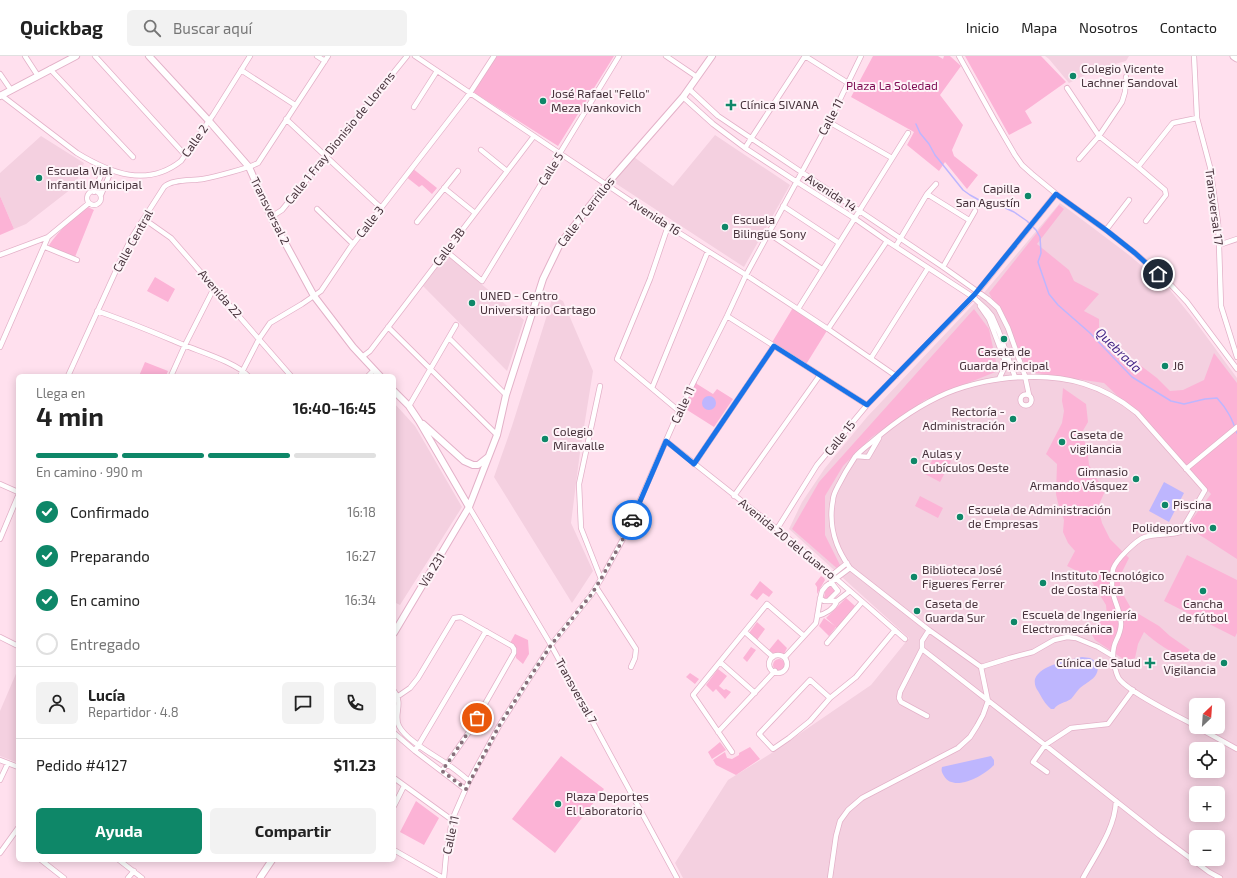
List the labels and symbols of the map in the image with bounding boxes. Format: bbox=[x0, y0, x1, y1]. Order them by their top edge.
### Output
place label: Colegio Vicente Lachner Sandoval bbox=[1081, 61, 1178, 89]
street label: Calle 1 Fray Dionisio de Llorens bbox=[281, 68, 397, 206]
marker: Colegio Vicente Lachner Sandoval bbox=[1068, 71, 1078, 81]
park label: Plaza La Soledad bbox=[846, 78, 938, 92]
place label: José Rafael "Fello" Meza Ivankovich bbox=[551, 86, 649, 114]
marker: José Rafael "Fello" Meza Ivankovich bbox=[538, 96, 548, 106]
street label: Calle 11 bbox=[815, 96, 846, 137]
place label: Clínica SIVANA bbox=[740, 97, 819, 111]
marker: Clínica SIVANA bbox=[725, 99, 737, 111]
street label: Calle 2 bbox=[178, 121, 211, 159]
street label: Calle 5 bbox=[535, 149, 566, 187]
place label: Escuela Vial Infantil Municipal bbox=[47, 163, 142, 191]
street label: Transversal 17 bbox=[1203, 168, 1227, 246]
street label: Avenida 14 bbox=[803, 170, 860, 214]
marker: Escuela Vial Infantil Municipal bbox=[34, 173, 44, 183]
street label: Calle 7 Cerrillos bbox=[554, 174, 617, 249]
street label: Transversal 2 bbox=[249, 175, 293, 247]
place label: Capilla San Agustín bbox=[956, 181, 1020, 209]
marker: Capilla San Agustín bbox=[1023, 191, 1033, 201]
street label: Avenida 16 bbox=[628, 195, 684, 238]
street label: Calle 3 bbox=[353, 203, 386, 240]
street label: Calle Central bbox=[109, 206, 155, 274]
place label: Escuela Bilingüe Sony bbox=[733, 212, 807, 240]
marker: Escuela Bilingüe Sony bbox=[720, 222, 730, 232]
street label: Calle 3B bbox=[429, 225, 467, 268]
pin bbox=[1141, 257, 1175, 291]
street label: Avenida 22 bbox=[196, 266, 246, 321]
place label: UNED - Centro Universitario Cartago bbox=[480, 288, 596, 316]
marker: UNED - Centro Universitario Cartago bbox=[467, 298, 477, 308]
water label: Quebrada bbox=[1093, 324, 1145, 376]
marker: Caseta de Guarda Principal bbox=[999, 334, 1009, 344]
place label: Caseta de Guarda Principal bbox=[959, 344, 1049, 372]
place label: J6 bbox=[1173, 358, 1184, 372]
marker: J6 bbox=[1160, 361, 1170, 371]
street label: Calle 11 bbox=[667, 384, 697, 425]
place label: Rectoría - Administración bbox=[923, 404, 1005, 432]
marker: Rectoría - Administración bbox=[1008, 414, 1018, 424]
street label: Calle 15 bbox=[821, 417, 858, 458]
place label: Colegio Miravalle bbox=[553, 424, 604, 452]
place label: Caseta de vigilancia bbox=[1070, 427, 1123, 455]
marker: Colegio Miravalle bbox=[540, 434, 550, 444]
marker: Caseta de vigilancia bbox=[1057, 437, 1067, 447]
place label: Aulas y Cubículos Oeste bbox=[922, 446, 1009, 474]
marker: Aulas y Cubículos Oeste bbox=[909, 456, 919, 466]
place label: Gimnasio Armando Vásquez bbox=[1030, 464, 1128, 492]
marker: Gimnasio Armando Vásquez bbox=[1131, 474, 1141, 484]
street label: Avenida 20 del Guarco bbox=[737, 495, 839, 582]
place label: Piscina bbox=[1173, 497, 1212, 511]
courier bbox=[612, 500, 652, 540]
marker: Piscina bbox=[1160, 500, 1170, 510]
place label: Escuela de Administración de Empresas bbox=[968, 502, 1111, 530]
marker: Escuela de Administración de Empresas bbox=[955, 512, 965, 522]
place label: Polideportivo bbox=[1132, 520, 1205, 534]
marker: Polideportivo bbox=[1208, 523, 1218, 533]
street label: Vía 231 bbox=[415, 550, 447, 589]
place label: Biblioteca José Figueres Ferrer bbox=[922, 562, 1005, 590]
place label: Instituto Tecnológico de Costa Rica bbox=[1051, 568, 1165, 596]
marker: Biblioteca José Figueres Ferrer bbox=[909, 572, 919, 582]
marker: Instituto Tecnológico de Costa Rica bbox=[1038, 578, 1048, 588]
marker: Cancha de fútbol bbox=[1198, 586, 1208, 596]
place label: Caseta de Guarda Sur bbox=[925, 596, 985, 624]
place label: Cancha de fútbol bbox=[1179, 596, 1228, 624]
marker: Caseta de Guarda Sur bbox=[912, 606, 922, 616]
place label: Escuela de Ingeniería Electromecánica bbox=[1022, 607, 1137, 635]
marker: Escuela de Ingeniería Electromecánica bbox=[1009, 617, 1019, 627]
place label: Caseta de Vigilancia bbox=[1163, 648, 1216, 676]
street label: Transversal 7 bbox=[553, 655, 601, 726]
place label: Clínica de Salud bbox=[1056, 655, 1141, 669]
marker: Clínica de Salud bbox=[1144, 657, 1156, 669]
marker: Caseta de Vigilancia bbox=[1219, 658, 1229, 668]
north arrow bbox=[1189, 698, 1225, 734]
pin bbox=[460, 701, 494, 735]
place label: Plaza Deportes El Laboratorio bbox=[566, 789, 649, 817]
marker: Plaza Deportes El Laboratorio bbox=[553, 799, 563, 809]
street label: Calle 11 bbox=[439, 814, 461, 855]

